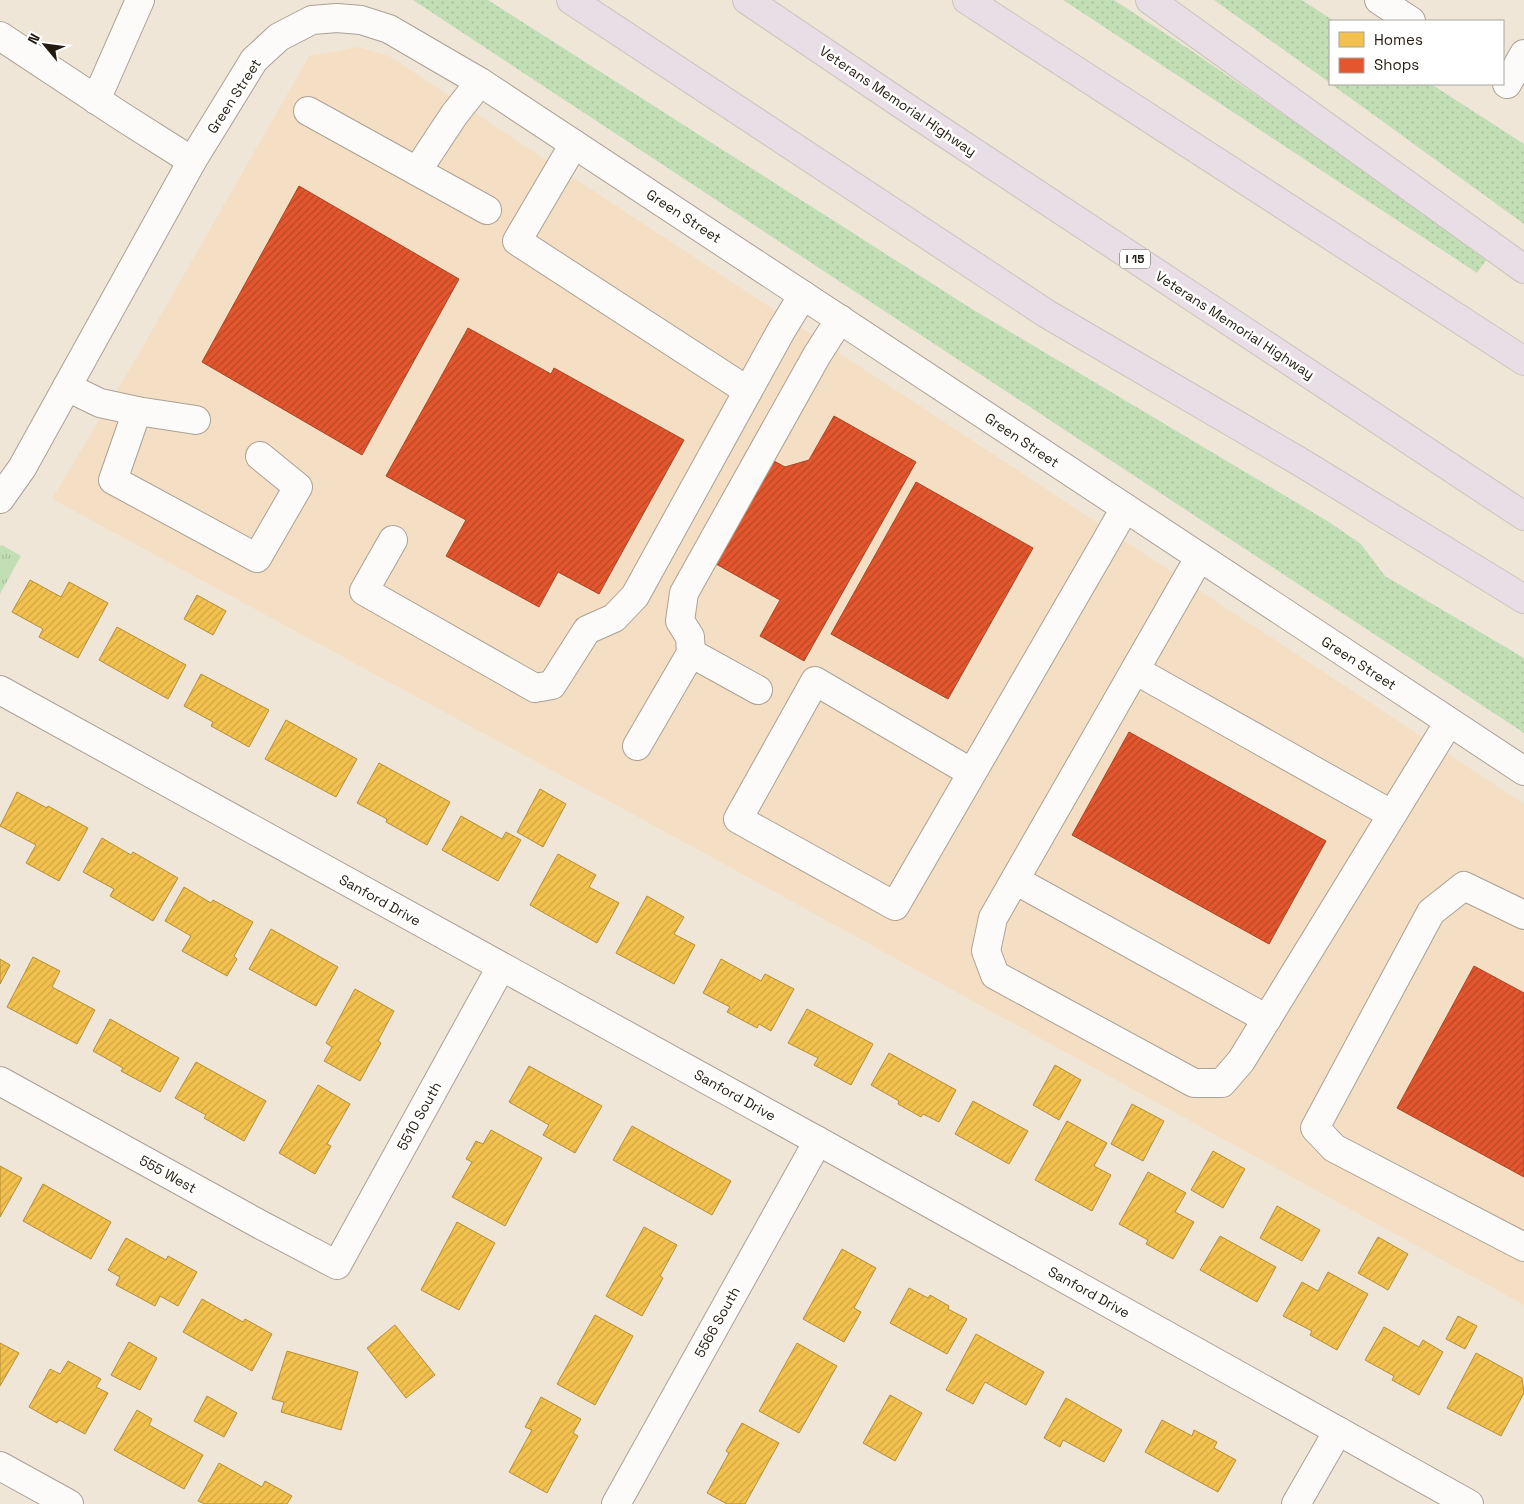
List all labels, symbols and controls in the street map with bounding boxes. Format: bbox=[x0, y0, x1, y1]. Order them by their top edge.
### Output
north arrow bbox=[20, 20, 70, 70]
legend bbox=[1329, 20, 1504, 85]
text: N bbox=[23, 30, 44, 47]
text: Homes bbox=[1374, 30, 1423, 49]
street label: Veterans Memorial Highway bbox=[816, 42, 980, 160]
street label: Green Street bbox=[203, 55, 265, 137]
text: Shops bbox=[1374, 55, 1419, 74]
street label: Green Street bbox=[643, 185, 725, 247]
road number: I 15 bbox=[1120, 250, 1150, 268]
street label: Veterans Memorial Highway bbox=[1152, 267, 1318, 383]
street label: Green Street bbox=[981, 409, 1063, 471]
street label: Green Street bbox=[1318, 632, 1400, 694]
street label: Sanford Drive bbox=[336, 870, 424, 930]
street label: Sanford Drive bbox=[691, 1065, 779, 1125]
street label: 5510 South bbox=[393, 1078, 445, 1154]
street label: 555 West bbox=[136, 1151, 200, 1197]
street label: Sanford Drive bbox=[1045, 1262, 1133, 1322]
street label: 5566 South bbox=[690, 1283, 744, 1361]

